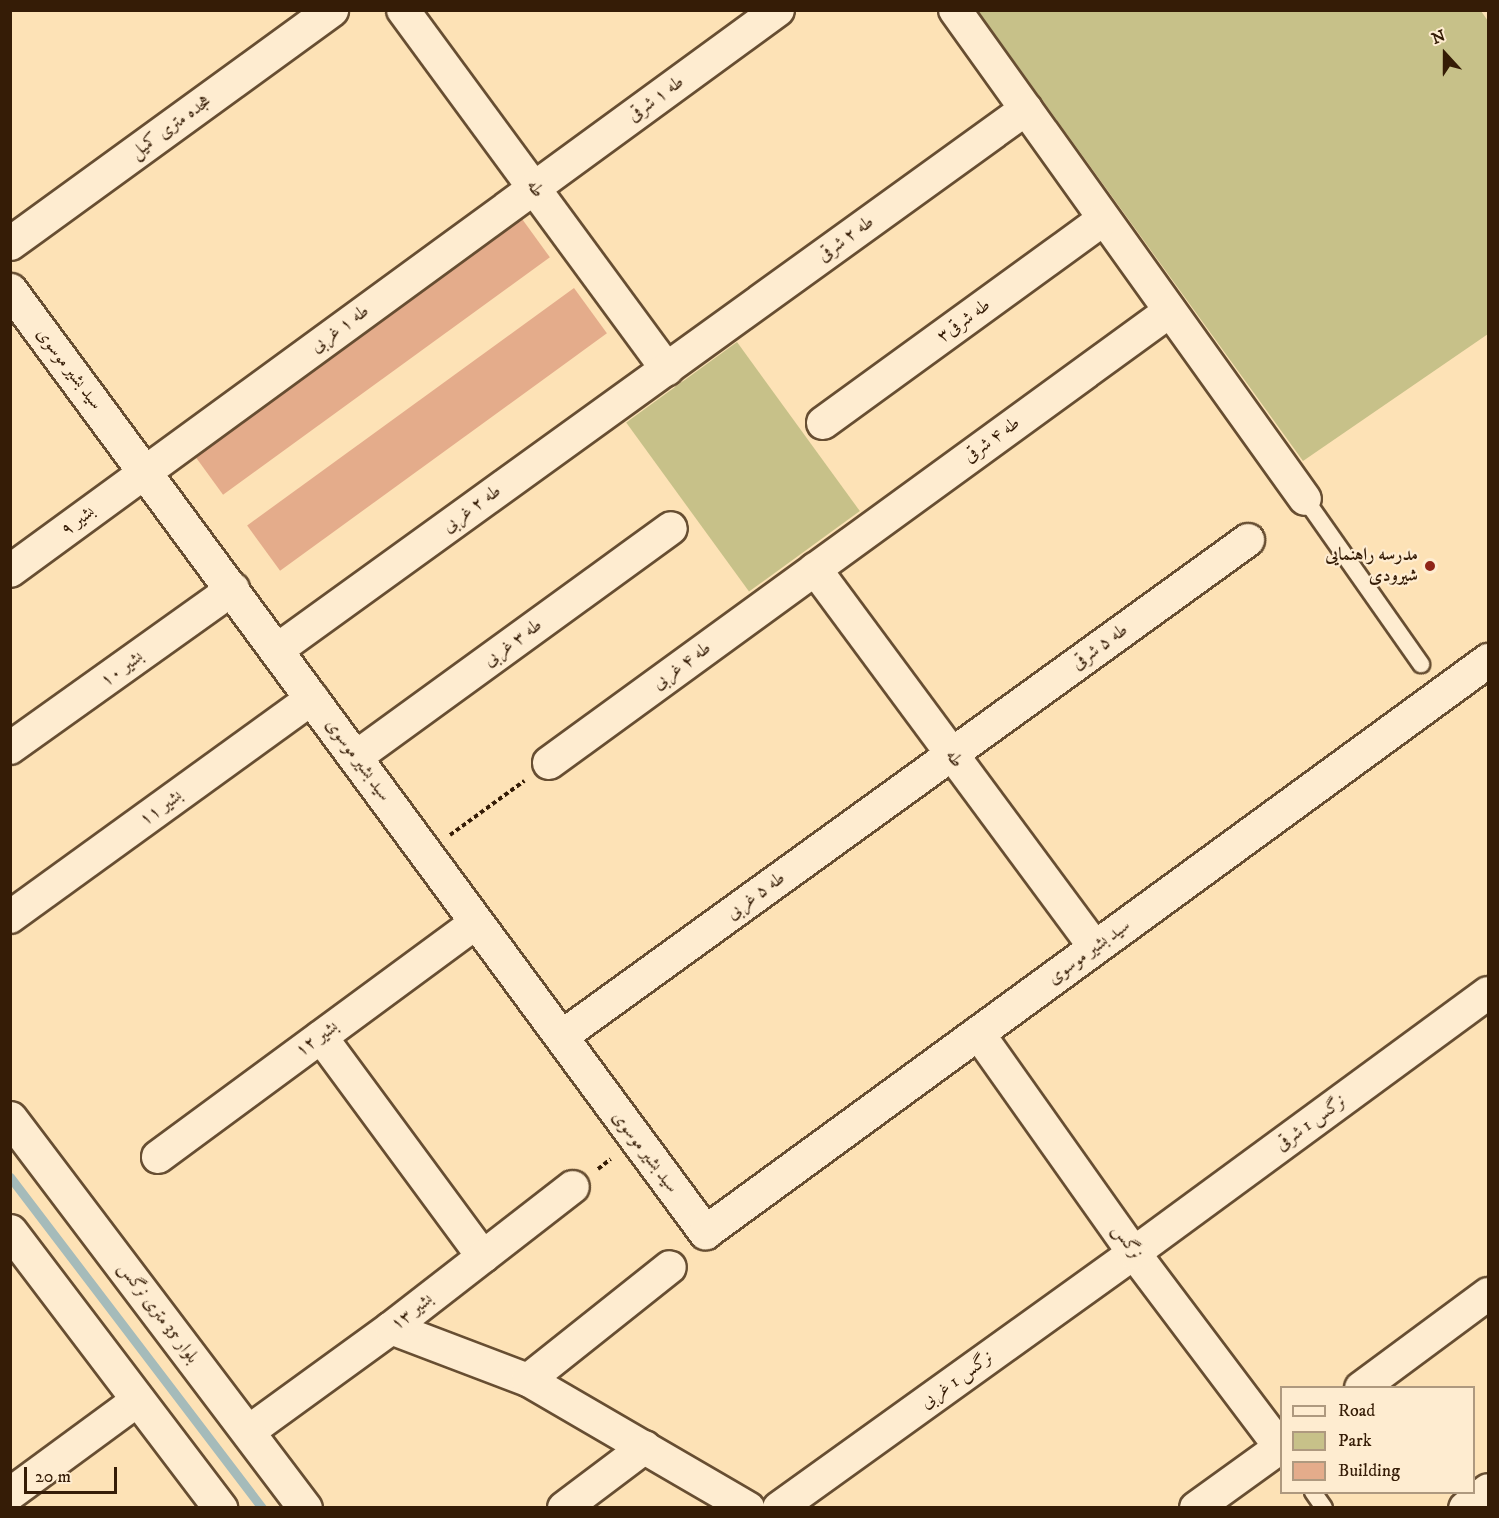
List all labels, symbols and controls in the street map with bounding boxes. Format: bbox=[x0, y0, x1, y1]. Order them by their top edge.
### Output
north arrow bbox=[1415, 24, 1475, 84]
text: N bbox=[1429, 26, 1448, 49]
street label: طه ۱ شرقی bbox=[624, 71, 688, 127]
street label: هجده متری کمیل bbox=[126, 90, 216, 164]
street label: طه bbox=[521, 176, 549, 202]
street label: طه ۲ شرقی bbox=[814, 211, 878, 267]
street label: طه شرقی۳ bbox=[933, 295, 995, 347]
street label: طه ۱ غربی bbox=[306, 301, 374, 357]
street label: سید بشیر موسوی bbox=[31, 324, 107, 414]
street label: طه ۴ شرقی bbox=[960, 412, 1024, 468]
street label: طه ۲ غربی bbox=[438, 481, 506, 537]
street label: بشیر ۹ bbox=[57, 501, 99, 541]
place label: مدرسه راهنمایی شیرودی bbox=[1325, 545, 1418, 588]
marker: مدرسه راهنمایی شیرودی bbox=[1423, 559, 1437, 573]
street label: طه ۳ غربی bbox=[479, 615, 547, 671]
street label: طه ۵ شرقی bbox=[1068, 619, 1132, 675]
street label: طه ۴ غربی bbox=[648, 638, 716, 694]
street label: بشیر ۱۰ bbox=[96, 646, 148, 692]
street label: سید بشیر موسوی bbox=[321, 714, 395, 806]
street label: طه bbox=[940, 746, 968, 772]
street label: بشیر ۱۱ bbox=[135, 785, 187, 831]
street label: طه ۵ غربی bbox=[722, 868, 790, 924]
street label: سید بشیر موسوی bbox=[1043, 915, 1135, 989]
street label: بشیر ۱۲ bbox=[291, 1016, 343, 1062]
street label: نرگس 1 شرقی bbox=[1272, 1090, 1350, 1156]
street label: سید بشیر موسوی bbox=[607, 1107, 683, 1197]
street label: نرگس bbox=[1107, 1220, 1147, 1264]
street label: بلوار 35 متری نرگس bbox=[113, 1258, 203, 1368]
street label: بشیر ۱۳ bbox=[387, 1289, 437, 1335]
street label: نرگس 1 غربی bbox=[916, 1346, 998, 1414]
legend bbox=[1280, 1386, 1475, 1494]
text: Road bbox=[1338, 1400, 1375, 1422]
text: Park bbox=[1338, 1430, 1372, 1452]
scale bar bbox=[27, 1455, 120, 1493]
text: Building bbox=[1338, 1460, 1400, 1482]
text: 20 m bbox=[35, 1466, 71, 1488]

